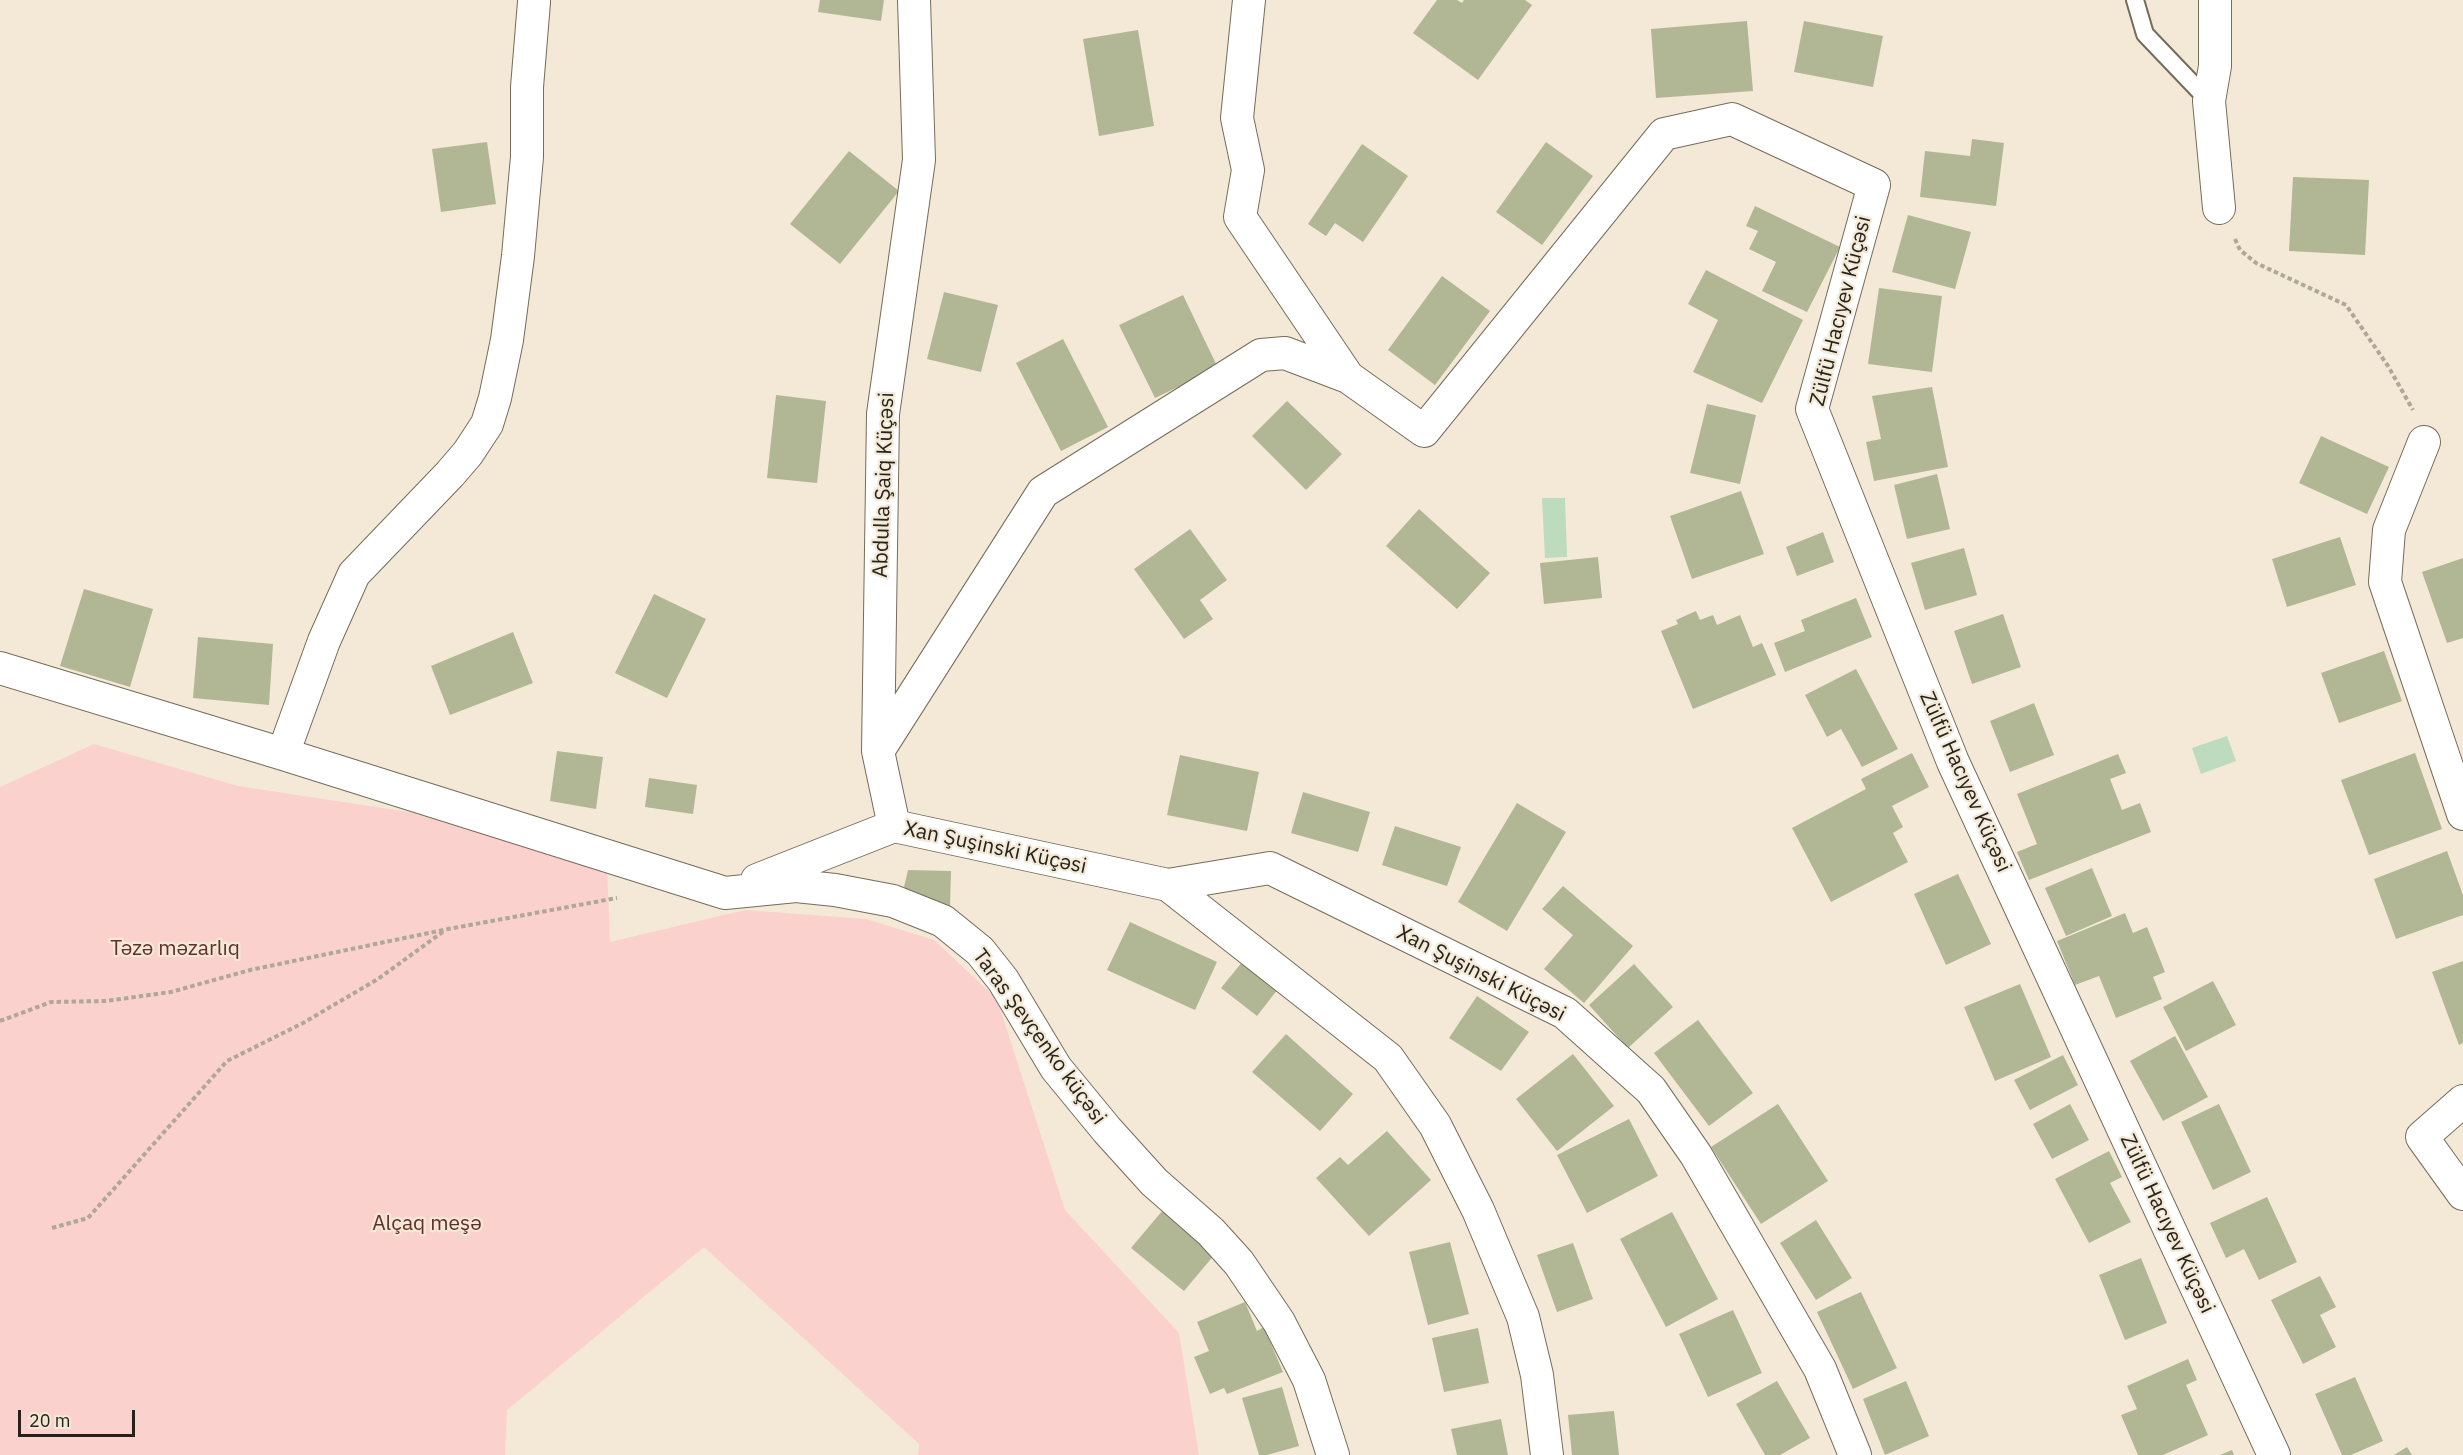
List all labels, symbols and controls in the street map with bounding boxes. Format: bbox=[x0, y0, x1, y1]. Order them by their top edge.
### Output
street label: Zülfü Hacıyev Küçəsi bbox=[1805, 213, 1877, 409]
street label: Abdulla Şaiq Küçəsi bbox=[868, 392, 900, 578]
street label: Zülfü Hacıyev Küçəsi bbox=[1914, 688, 2016, 876]
street label: Xan Şuşinski Küçəsi bbox=[901, 816, 1089, 880]
street label: Xan Şuşinski Küçəsi bbox=[1392, 920, 1570, 1028]
park label: Təzə məzarlıq bbox=[110, 936, 240, 962]
street label: Taras Şevçenko küçəsi bbox=[967, 944, 1111, 1130]
street label: Zülfü Hacıyev Küçəsi bbox=[2114, 1130, 2220, 1318]
park label: Alçaq meşə bbox=[372, 1211, 482, 1237]
scale bar bbox=[21, 1398, 138, 1436]
text: 20 m bbox=[29, 1409, 71, 1432]

